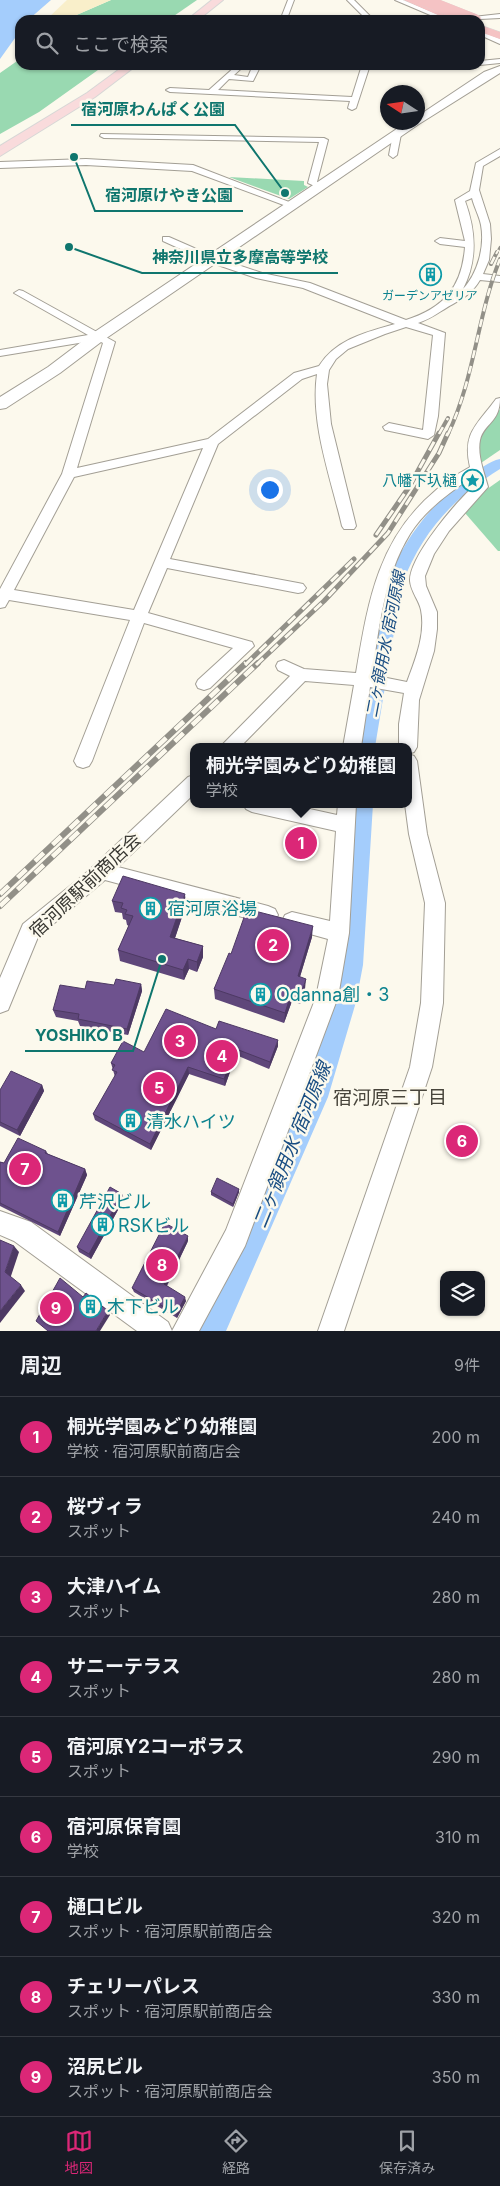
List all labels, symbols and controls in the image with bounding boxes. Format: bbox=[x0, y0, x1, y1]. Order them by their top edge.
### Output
search box bbox=[15, 15, 485, 70]
icon: search bbox=[33, 29, 61, 57]
text: ここで検索 bbox=[73, 33, 168, 56]
north arrow bbox=[380, 85, 425, 130]
callout: 宿河原わんぱく公園 bbox=[71, 94, 235, 125]
text: 宿河原わんぱく公園 bbox=[81, 99, 225, 119]
callout: 宿河原けやき公園 bbox=[95, 180, 243, 211]
text: 宿河原けやき公園 bbox=[105, 185, 233, 205]
callout: 神奈川県立多摩高等学校 bbox=[142, 242, 338, 273]
text: 神奈川県立多摩高等学校 bbox=[152, 247, 328, 267]
building icon: ガーデンアゼリア bbox=[418, 262, 442, 286]
place label: ガーデンアゼリア bbox=[382, 288, 478, 303]
place icon: 八幡下圦樋 bbox=[461, 468, 485, 492]
place label: 八幡下圦樋 bbox=[382, 471, 457, 490]
your location bbox=[257, 477, 283, 503]
water label: 二ヶ領用水 宿河原線 bbox=[361, 567, 409, 719]
popup bbox=[190, 743, 412, 808]
text: 桐光学園みどり幼稚園 bbox=[206, 754, 396, 777]
text: 学校 bbox=[206, 780, 238, 800]
pin: 1 bbox=[285, 824, 317, 862]
street label: 宿河原駅前商店会 bbox=[25, 828, 145, 942]
building icon: 宿河原浴場 bbox=[139, 896, 163, 920]
place label: 宿河原浴場 bbox=[167, 898, 257, 919]
pin: 2 bbox=[257, 926, 289, 964]
building icon: Odanna創・3 bbox=[248, 982, 272, 1006]
place label: Odanna創・3 bbox=[276, 984, 389, 1005]
callout: YOSHIKO B bbox=[25, 1020, 133, 1051]
pin: 3 bbox=[164, 1022, 196, 1060]
text: YOSHIKO B bbox=[35, 1025, 123, 1045]
pin: 4 bbox=[206, 1037, 238, 1075]
water label: 二ヶ領用水 宿河原線 bbox=[248, 1057, 336, 1231]
pin: 5 bbox=[143, 1069, 175, 1107]
district label: 宿河原三丁目 bbox=[333, 1086, 447, 1109]
building icon: 清水ハイツ bbox=[118, 1109, 142, 1133]
place label: 清水ハイツ bbox=[146, 1111, 236, 1132]
pin: 6 bbox=[446, 1122, 478, 1160]
pin: 7 bbox=[9, 1150, 41, 1188]
building icon: 芹沢ビル bbox=[51, 1189, 75, 1213]
place label: 芹沢ビル bbox=[79, 1191, 151, 1212]
building icon: RSKビル bbox=[90, 1213, 114, 1237]
place label: RSKビル bbox=[118, 1215, 189, 1236]
pin: 8 bbox=[146, 1246, 178, 1284]
map controls bbox=[440, 1271, 485, 1316]
button: layers bbox=[440, 1271, 485, 1316]
pin: 9 bbox=[40, 1289, 72, 1327]
building icon: 木下ビル bbox=[79, 1294, 103, 1318]
place label: 木下ビル bbox=[107, 1296, 179, 1317]
text: 周辺 bbox=[20, 1353, 62, 1378]
text: 9件 bbox=[454, 1355, 480, 1375]
text: 桐光学園みどり幼稚園 bbox=[67, 1415, 257, 1438]
text: 1 bbox=[33, 1427, 39, 1447]
text: 200 m bbox=[432, 1427, 480, 1447]
text: 学校 · 宿河原駅前商店会 bbox=[67, 1441, 241, 1461]
text: 桜ヴィラ bbox=[67, 1495, 143, 1518]
text: 2 bbox=[31, 1507, 41, 1527]
text: 240 m bbox=[432, 1507, 480, 1527]
text: スポット bbox=[67, 1521, 131, 1541]
text: 大津ハイム bbox=[67, 1575, 161, 1598]
text: 3 bbox=[31, 1587, 41, 1607]
text: 280 m bbox=[432, 1587, 480, 1607]
text: スポット bbox=[67, 1601, 131, 1621]
text: サニーテラス bbox=[67, 1655, 181, 1678]
text: 4 bbox=[31, 1667, 41, 1687]
text: 280 m bbox=[432, 1667, 480, 1687]
text: スポット bbox=[67, 1681, 131, 1701]
text: 宿河原Y2コーポラス bbox=[67, 1735, 244, 1758]
text: 5 bbox=[31, 1747, 41, 1767]
text: 290 m bbox=[432, 1747, 480, 1767]
text: スポット bbox=[67, 1761, 131, 1781]
text: 宿河原保育園 bbox=[67, 1815, 181, 1838]
text: 6 bbox=[31, 1827, 41, 1847]
text: 310 m bbox=[435, 1827, 480, 1847]
text: 学校 bbox=[67, 1841, 99, 1861]
text: 樋口ビル bbox=[67, 1895, 143, 1918]
text: 7 bbox=[31, 1907, 41, 1927]
text: 320 m bbox=[432, 1907, 480, 1927]
text: スポット · 宿河原駅前商店会 bbox=[67, 1921, 273, 1941]
text: チェリーパレス bbox=[67, 1975, 200, 1998]
text: 8 bbox=[31, 1987, 41, 2007]
text: 330 m bbox=[432, 1987, 480, 2007]
text: スポット · 宿河原駅前商店会 bbox=[67, 2001, 273, 2021]
text: 沼尻ビル bbox=[67, 2055, 143, 2078]
text: 9 bbox=[31, 2067, 41, 2087]
text: 350 m bbox=[432, 2067, 480, 2087]
text: スポット · 宿河原駅前商店会 bbox=[67, 2081, 273, 2101]
tab: 地図 bbox=[65, 2127, 93, 2177]
tab: 経路 bbox=[222, 2127, 250, 2177]
tab: 保存済み bbox=[379, 2127, 435, 2177]

